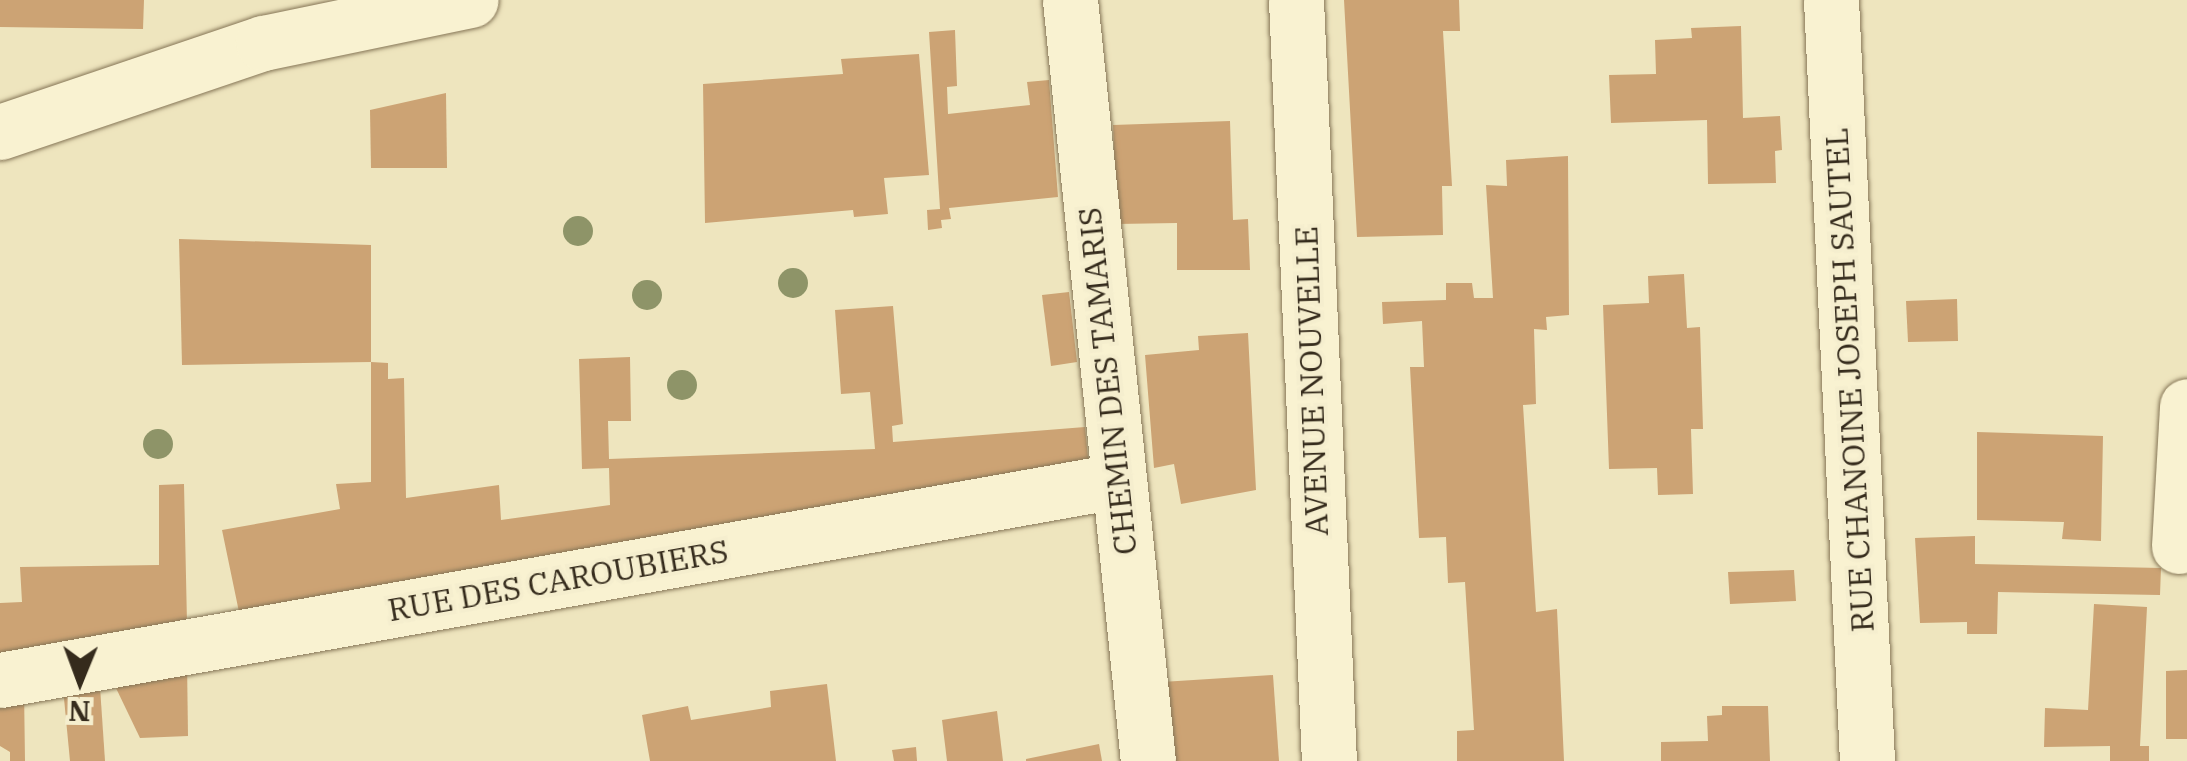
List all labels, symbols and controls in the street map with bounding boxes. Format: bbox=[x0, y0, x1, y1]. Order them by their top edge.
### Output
street label: RUE CHANOINE JOSEPH SAUTEL bbox=[1817, 127, 1881, 633]
street label: CHEMIN DES TAMARIS bbox=[1070, 205, 1144, 557]
street label: AVENUE NOUVELLE bbox=[1286, 225, 1336, 537]
street label: RUE DES CAROUBIERS bbox=[385, 531, 731, 629]
north arrow bbox=[30, 631, 130, 731]
text: N bbox=[68, 693, 91, 730]

